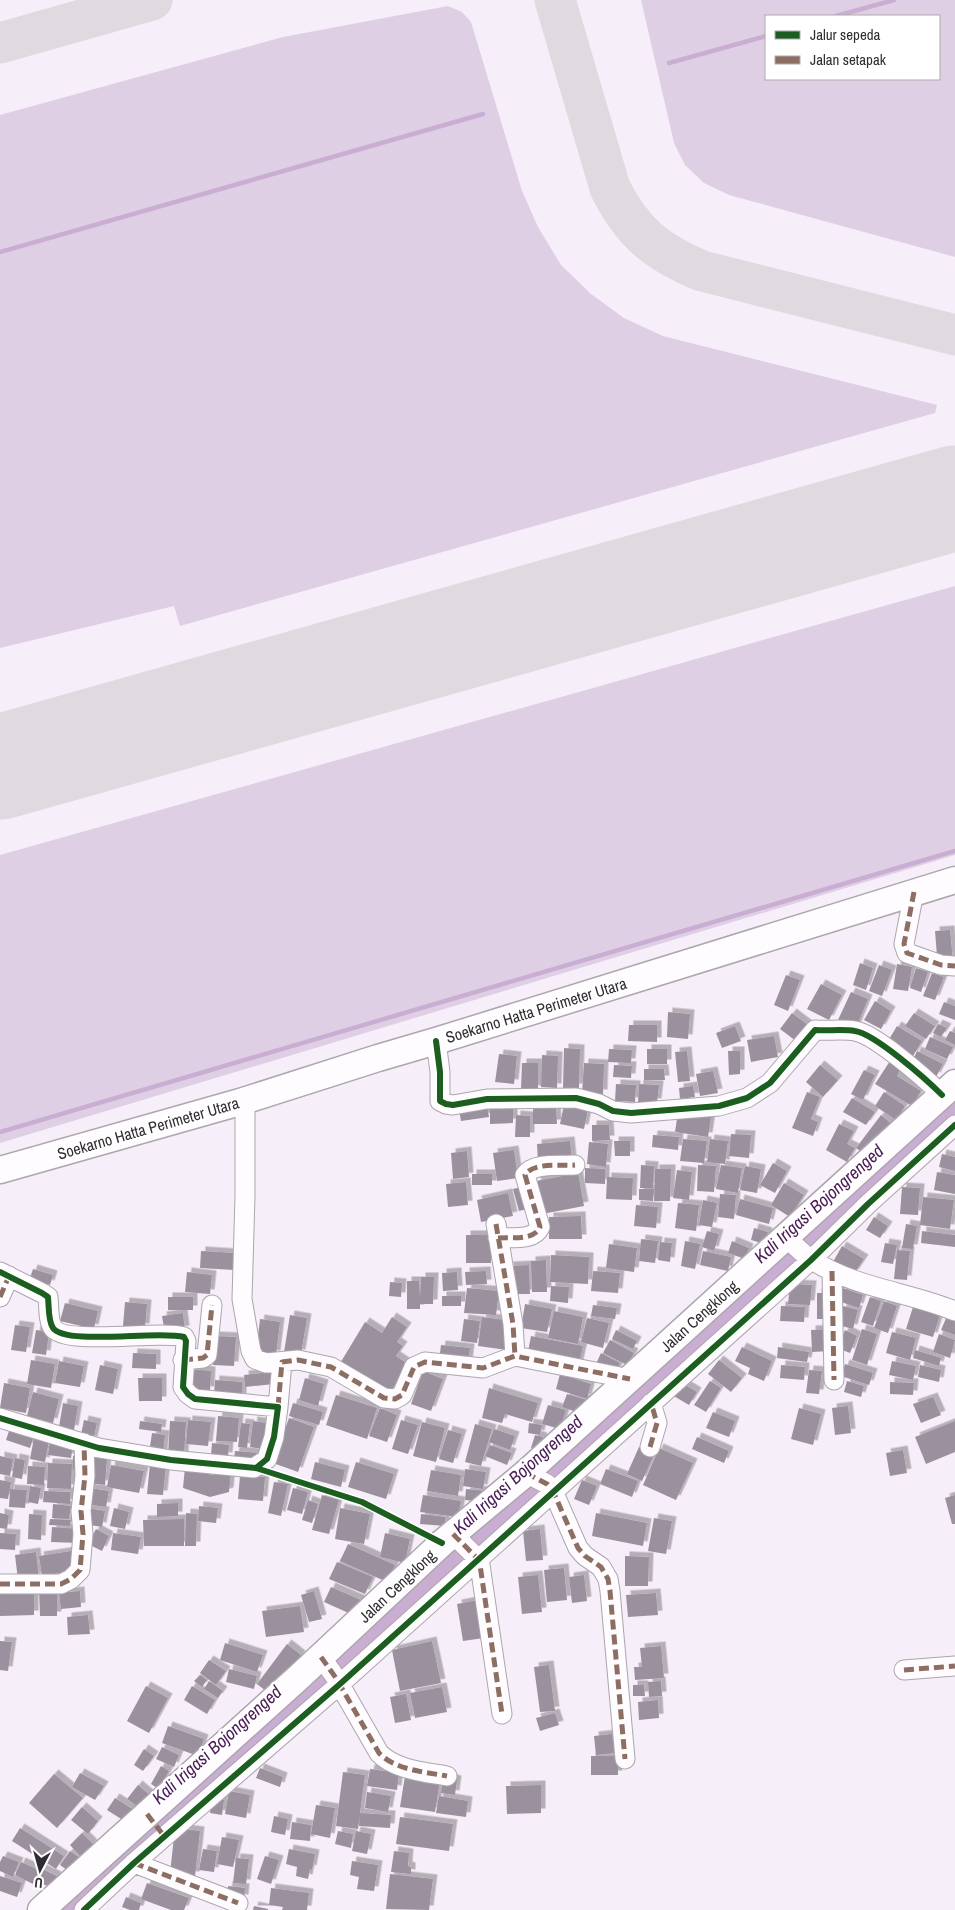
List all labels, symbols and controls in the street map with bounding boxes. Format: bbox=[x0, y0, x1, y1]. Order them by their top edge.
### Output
legend bbox=[765, 15, 940, 80]
text: Jalur sepeda bbox=[810, 24, 881, 45]
text: Jalan setapak bbox=[810, 49, 887, 70]
street label: Soekarno Hatta Perimeter Utara bbox=[443, 972, 630, 1048]
street label: Soekarno Hatta Perimeter Utara bbox=[55, 1091, 242, 1165]
water label: Kali Irigasi Bojongrenged bbox=[748, 1138, 890, 1269]
street label: Jalan Cengklong bbox=[655, 1275, 743, 1357]
water label: Kali Irigasi Bojongrenged bbox=[447, 1409, 589, 1540]
street label: Jalan Cengklong bbox=[354, 1544, 441, 1627]
water label: Kali Irigasi Bojongrenged bbox=[146, 1679, 288, 1810]
north arrow bbox=[15, 1845, 65, 1895]
text: U bbox=[34, 1874, 44, 1892]

